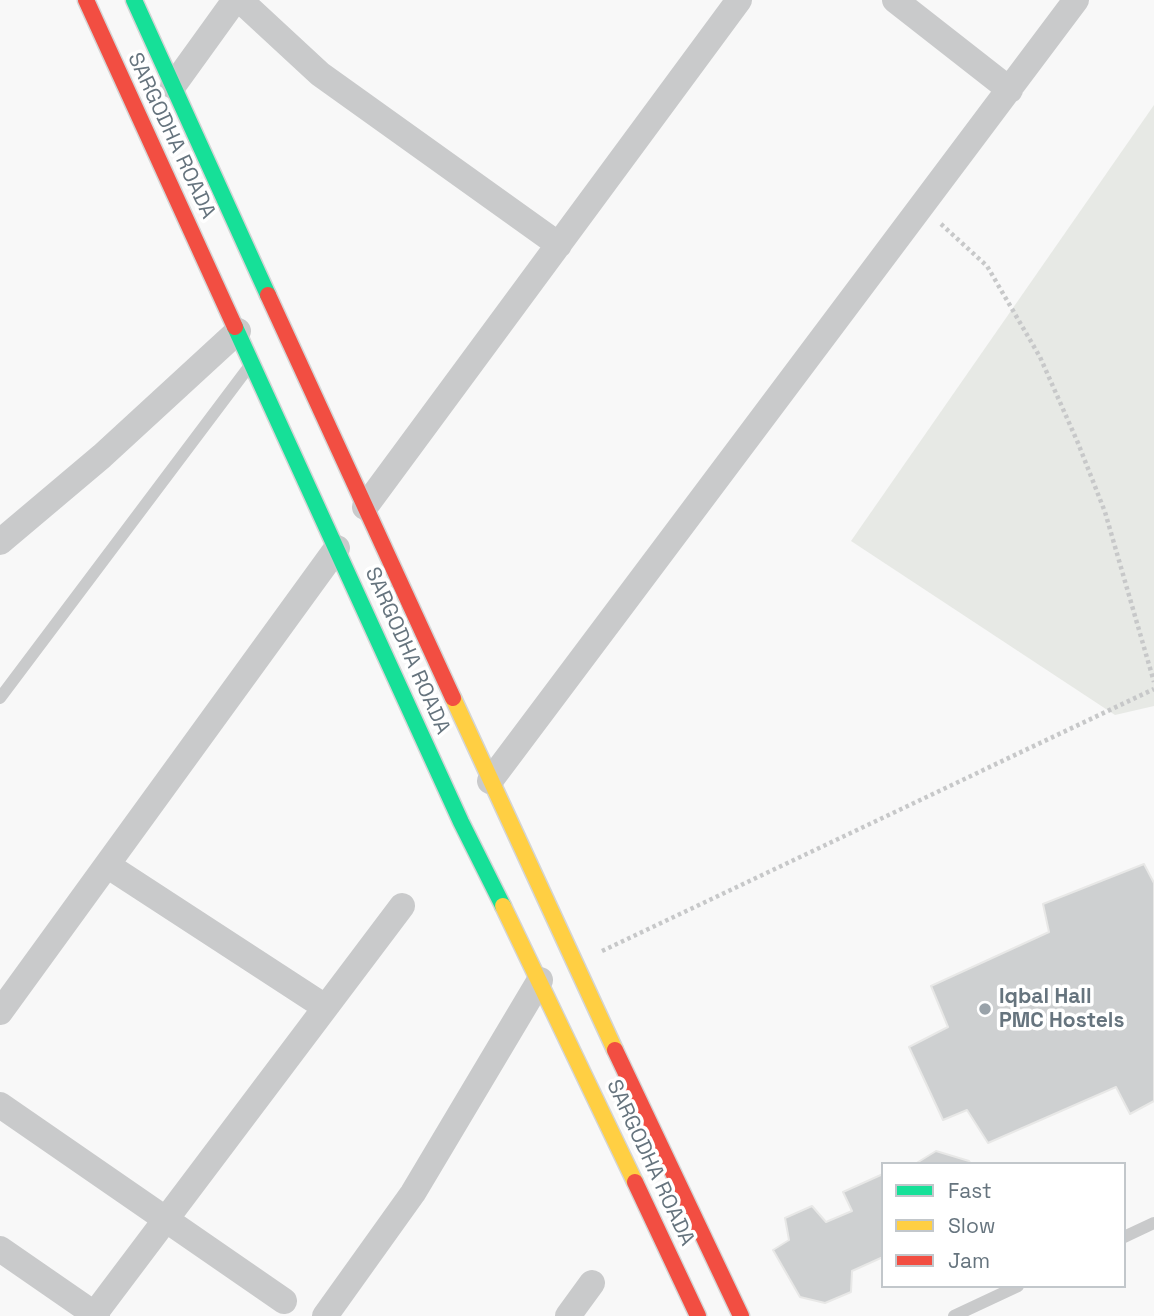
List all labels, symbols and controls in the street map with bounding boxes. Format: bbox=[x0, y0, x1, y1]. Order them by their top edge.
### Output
street label: SARGODHA ROADA bbox=[121, 49, 221, 223]
street label: SARGODHA ROADA bbox=[359, 564, 455, 738]
place label: Iqbal Hall PMC Hostels bbox=[999, 984, 1124, 1034]
marker: Iqbal Hall PMC Hostels bbox=[977, 1001, 993, 1017]
street label: SARGODHA ROADA bbox=[600, 1076, 700, 1250]
legend bbox=[881, 1162, 1126, 1288]
text: Fast bbox=[948, 1177, 992, 1204]
text: Slow bbox=[948, 1212, 996, 1239]
text: Jam bbox=[948, 1247, 990, 1274]

